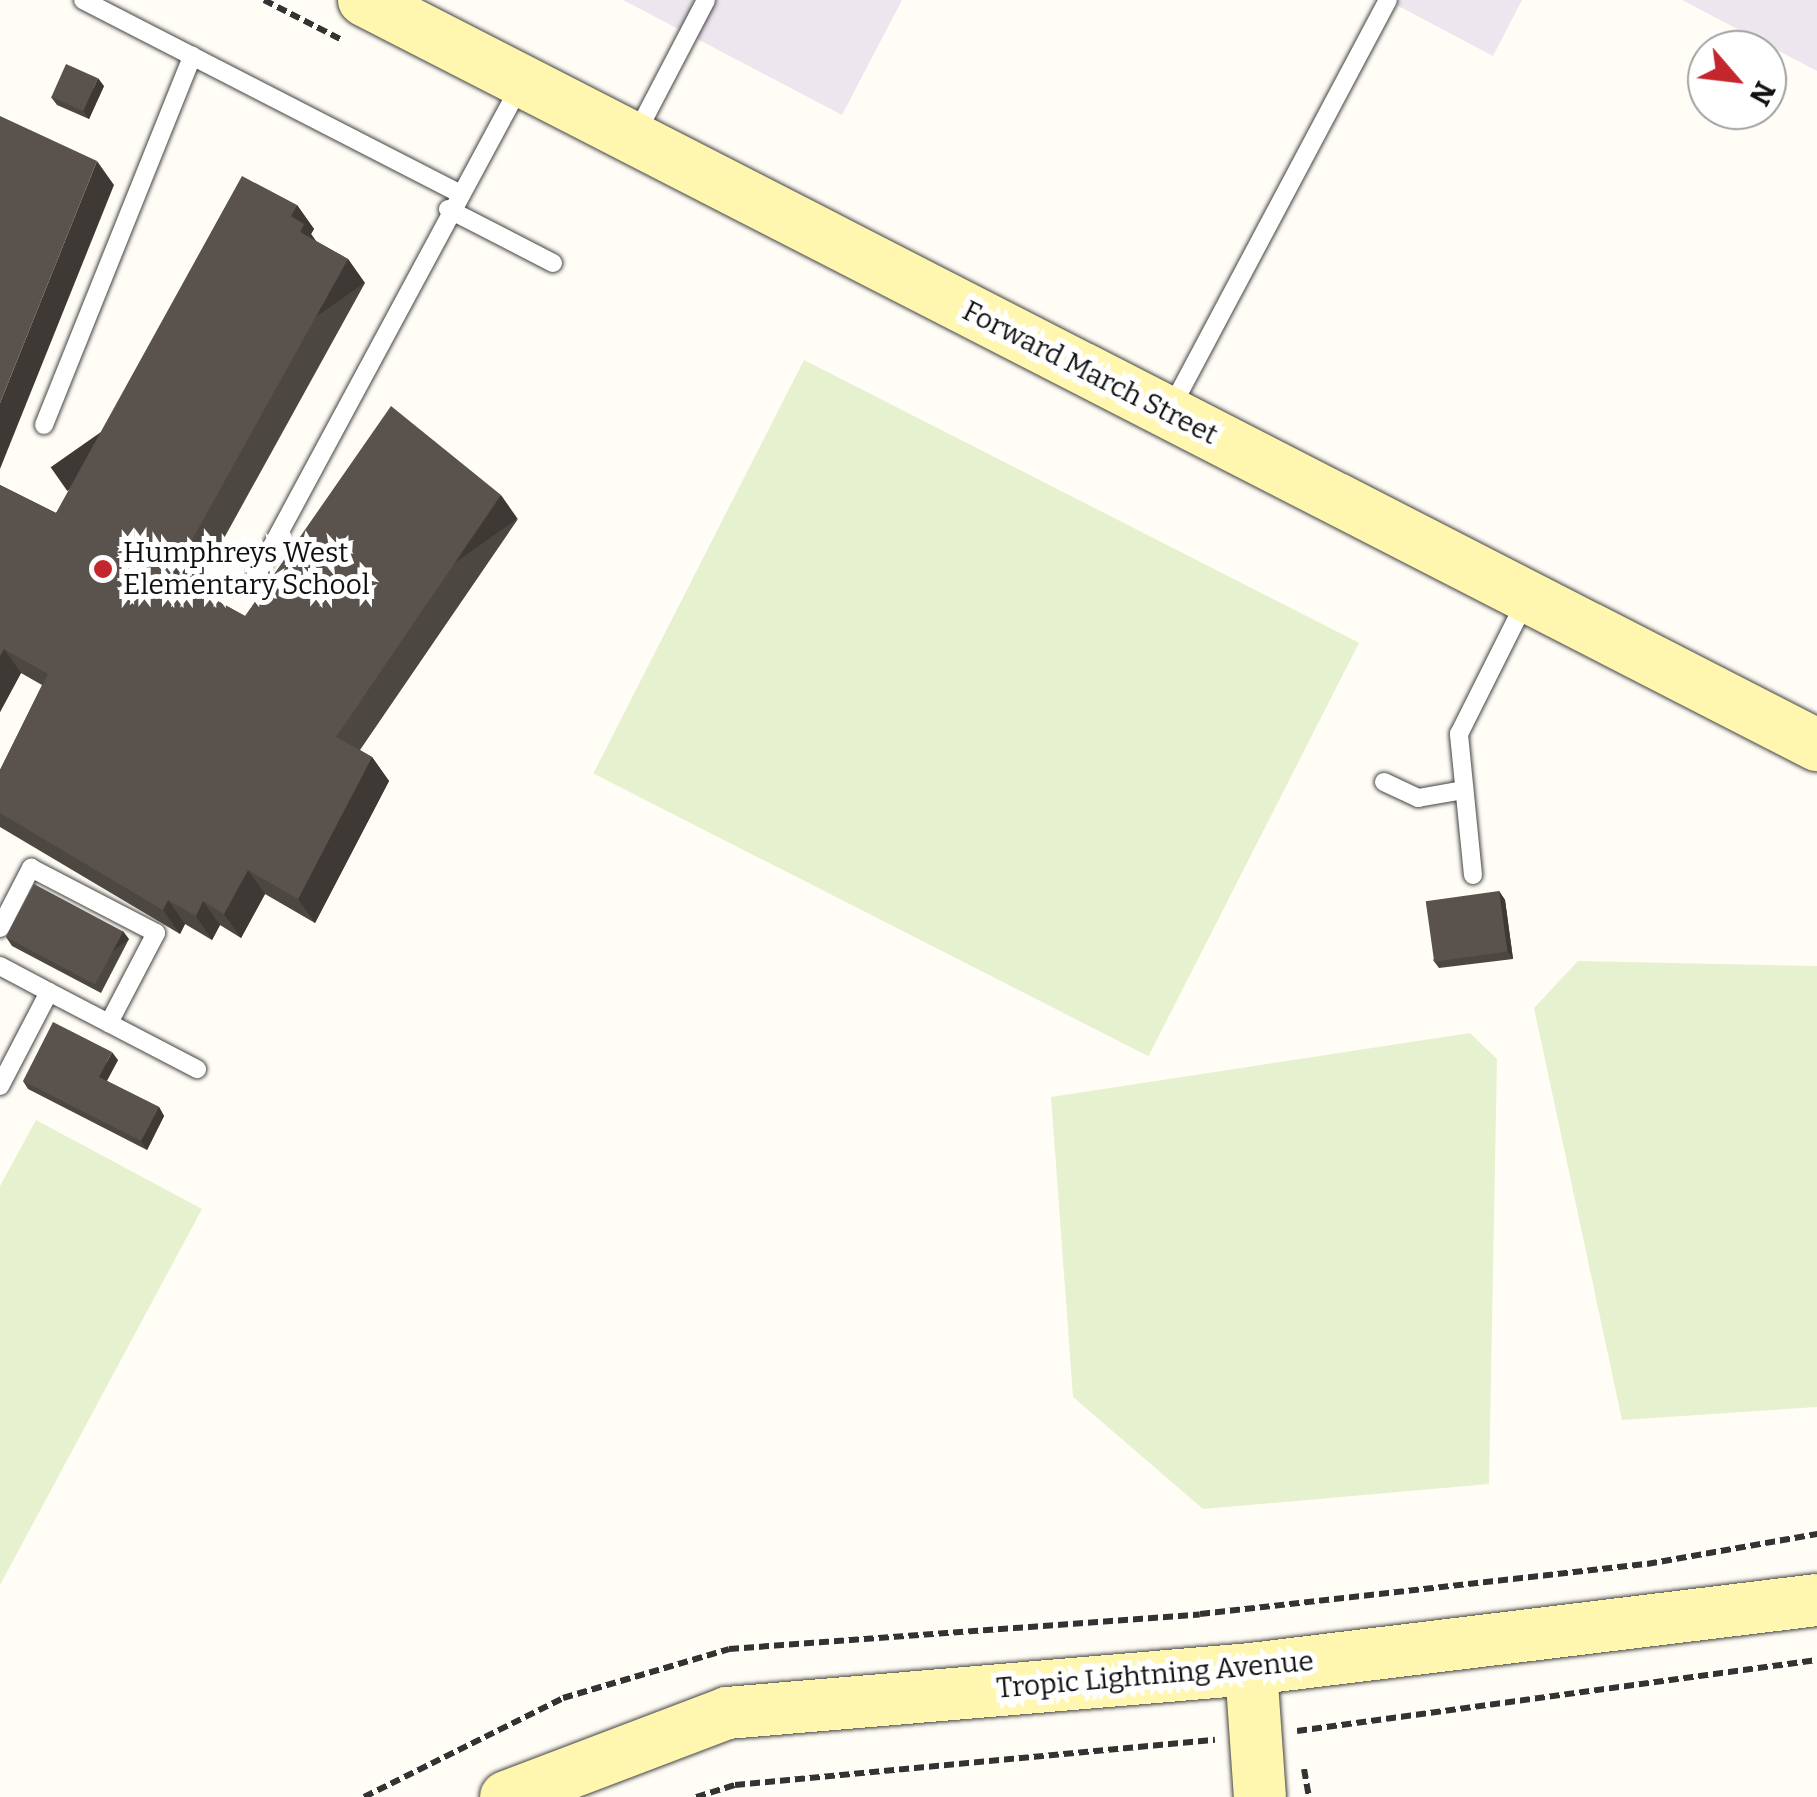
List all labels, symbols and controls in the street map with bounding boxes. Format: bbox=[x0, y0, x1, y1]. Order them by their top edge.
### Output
north arrow bbox=[1687, 30, 1787, 130]
text: N bbox=[1743, 76, 1782, 111]
street label: Forward March Street bbox=[957, 294, 1223, 452]
place label: Humphreys West Elementary School bbox=[123, 536, 370, 602]
marker: Humphreys West Elementary School bbox=[92, 558, 114, 580]
street label: Tropic Lightning Avenue bbox=[995, 1644, 1315, 1706]

